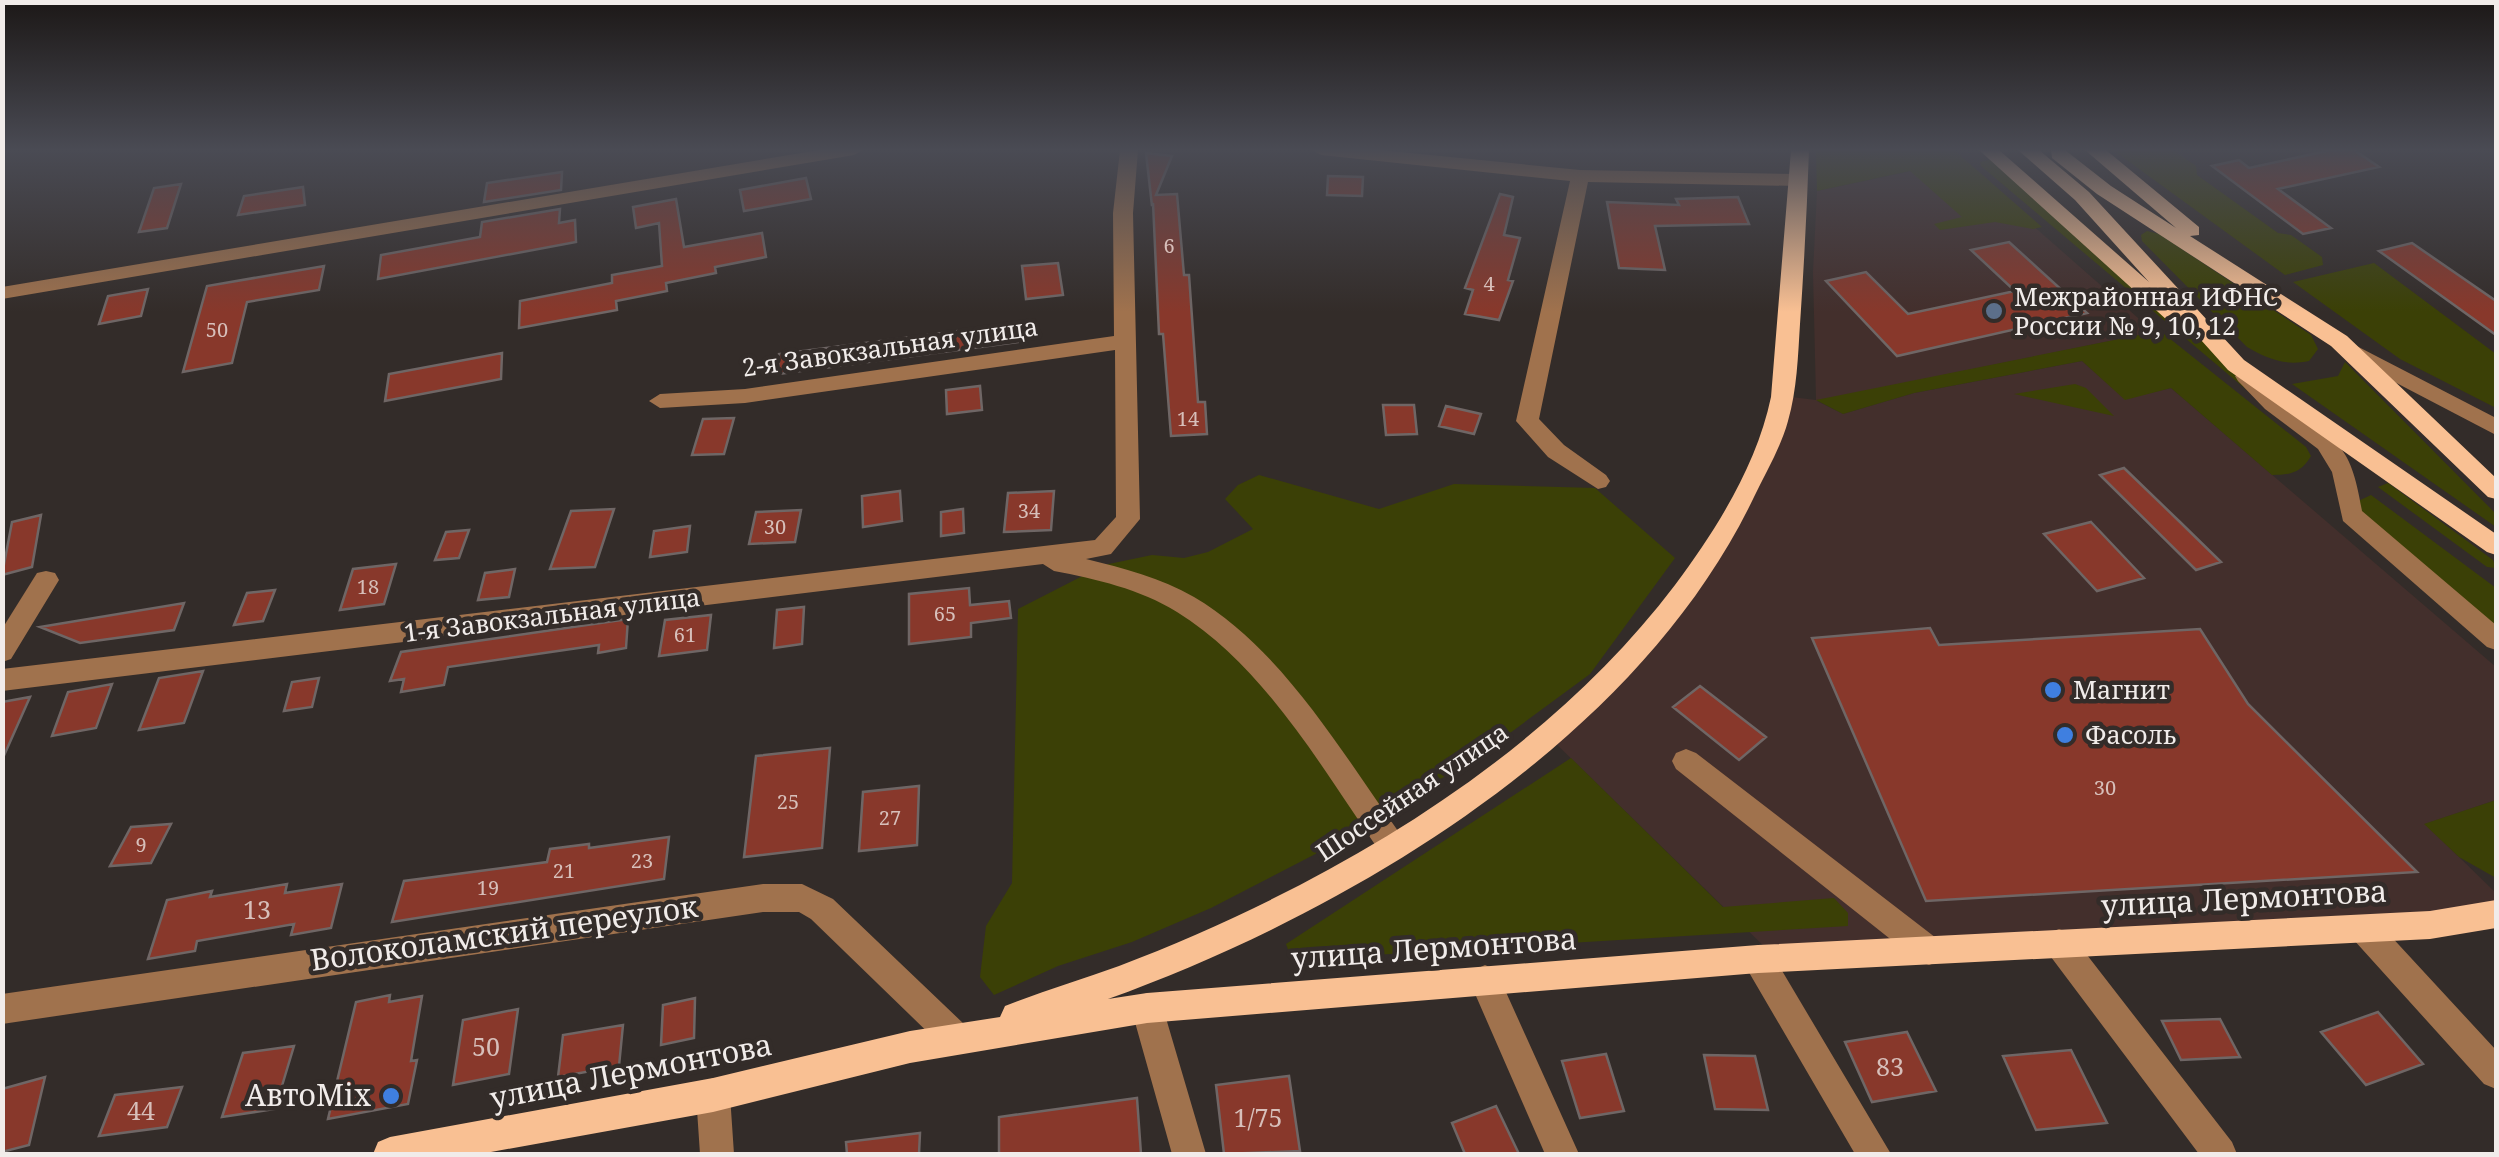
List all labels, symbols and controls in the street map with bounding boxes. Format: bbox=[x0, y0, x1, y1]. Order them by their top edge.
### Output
house number: 6 bbox=[1163, 232, 1175, 259]
house number: 4 bbox=[1483, 270, 1495, 297]
place label: Межрайонная ИФНС России № 9, 10, 12 bbox=[2014, 279, 2278, 342]
marker: Межрайонная ИФНС России № 9, 10, 12 bbox=[1983, 300, 2005, 322]
street label: 2-я Завокзальная улица bbox=[740, 308, 1040, 384]
house number: 50 bbox=[206, 316, 228, 343]
house number: 14 bbox=[1177, 405, 1199, 432]
house number: 34 bbox=[1018, 497, 1040, 524]
house number: 30 bbox=[764, 513, 786, 540]
house number: 18 bbox=[357, 573, 379, 600]
street label: 1-я Завокзальная улица bbox=[402, 579, 702, 649]
house number: 65 bbox=[934, 600, 956, 627]
house number: 61 bbox=[674, 621, 696, 648]
place label: Магнит bbox=[2073, 672, 2170, 706]
marker: Магнит bbox=[2042, 679, 2064, 701]
street label: Шоссейная улица bbox=[1309, 714, 1514, 868]
place label: Фасоль bbox=[2085, 717, 2176, 751]
marker: Фасоль bbox=[2054, 724, 2076, 746]
house number: 30 bbox=[2094, 774, 2116, 801]
house number: 25 bbox=[777, 788, 799, 815]
house number: 27 bbox=[879, 804, 901, 831]
house number: 9 bbox=[135, 831, 147, 858]
house number: 23 bbox=[631, 847, 653, 874]
house number: 21 bbox=[553, 857, 575, 884]
street label: улица Лермонтова bbox=[2100, 870, 2388, 925]
house number: 19 bbox=[477, 874, 499, 901]
street label: Волоколамский переулок bbox=[308, 885, 700, 980]
house number: 13 bbox=[243, 892, 271, 926]
street label: улица Лермонтова bbox=[1289, 917, 1578, 978]
street label: улица Лермонтова bbox=[486, 1023, 775, 1118]
house number: 50 bbox=[472, 1029, 500, 1063]
house number: 83 bbox=[1876, 1049, 1904, 1083]
place label: АвтоMix bbox=[245, 1074, 372, 1115]
marker: АвтоMix bbox=[380, 1085, 402, 1107]
house number: 44 bbox=[127, 1093, 155, 1127]
house number: 1/75 bbox=[1233, 1100, 1283, 1134]

